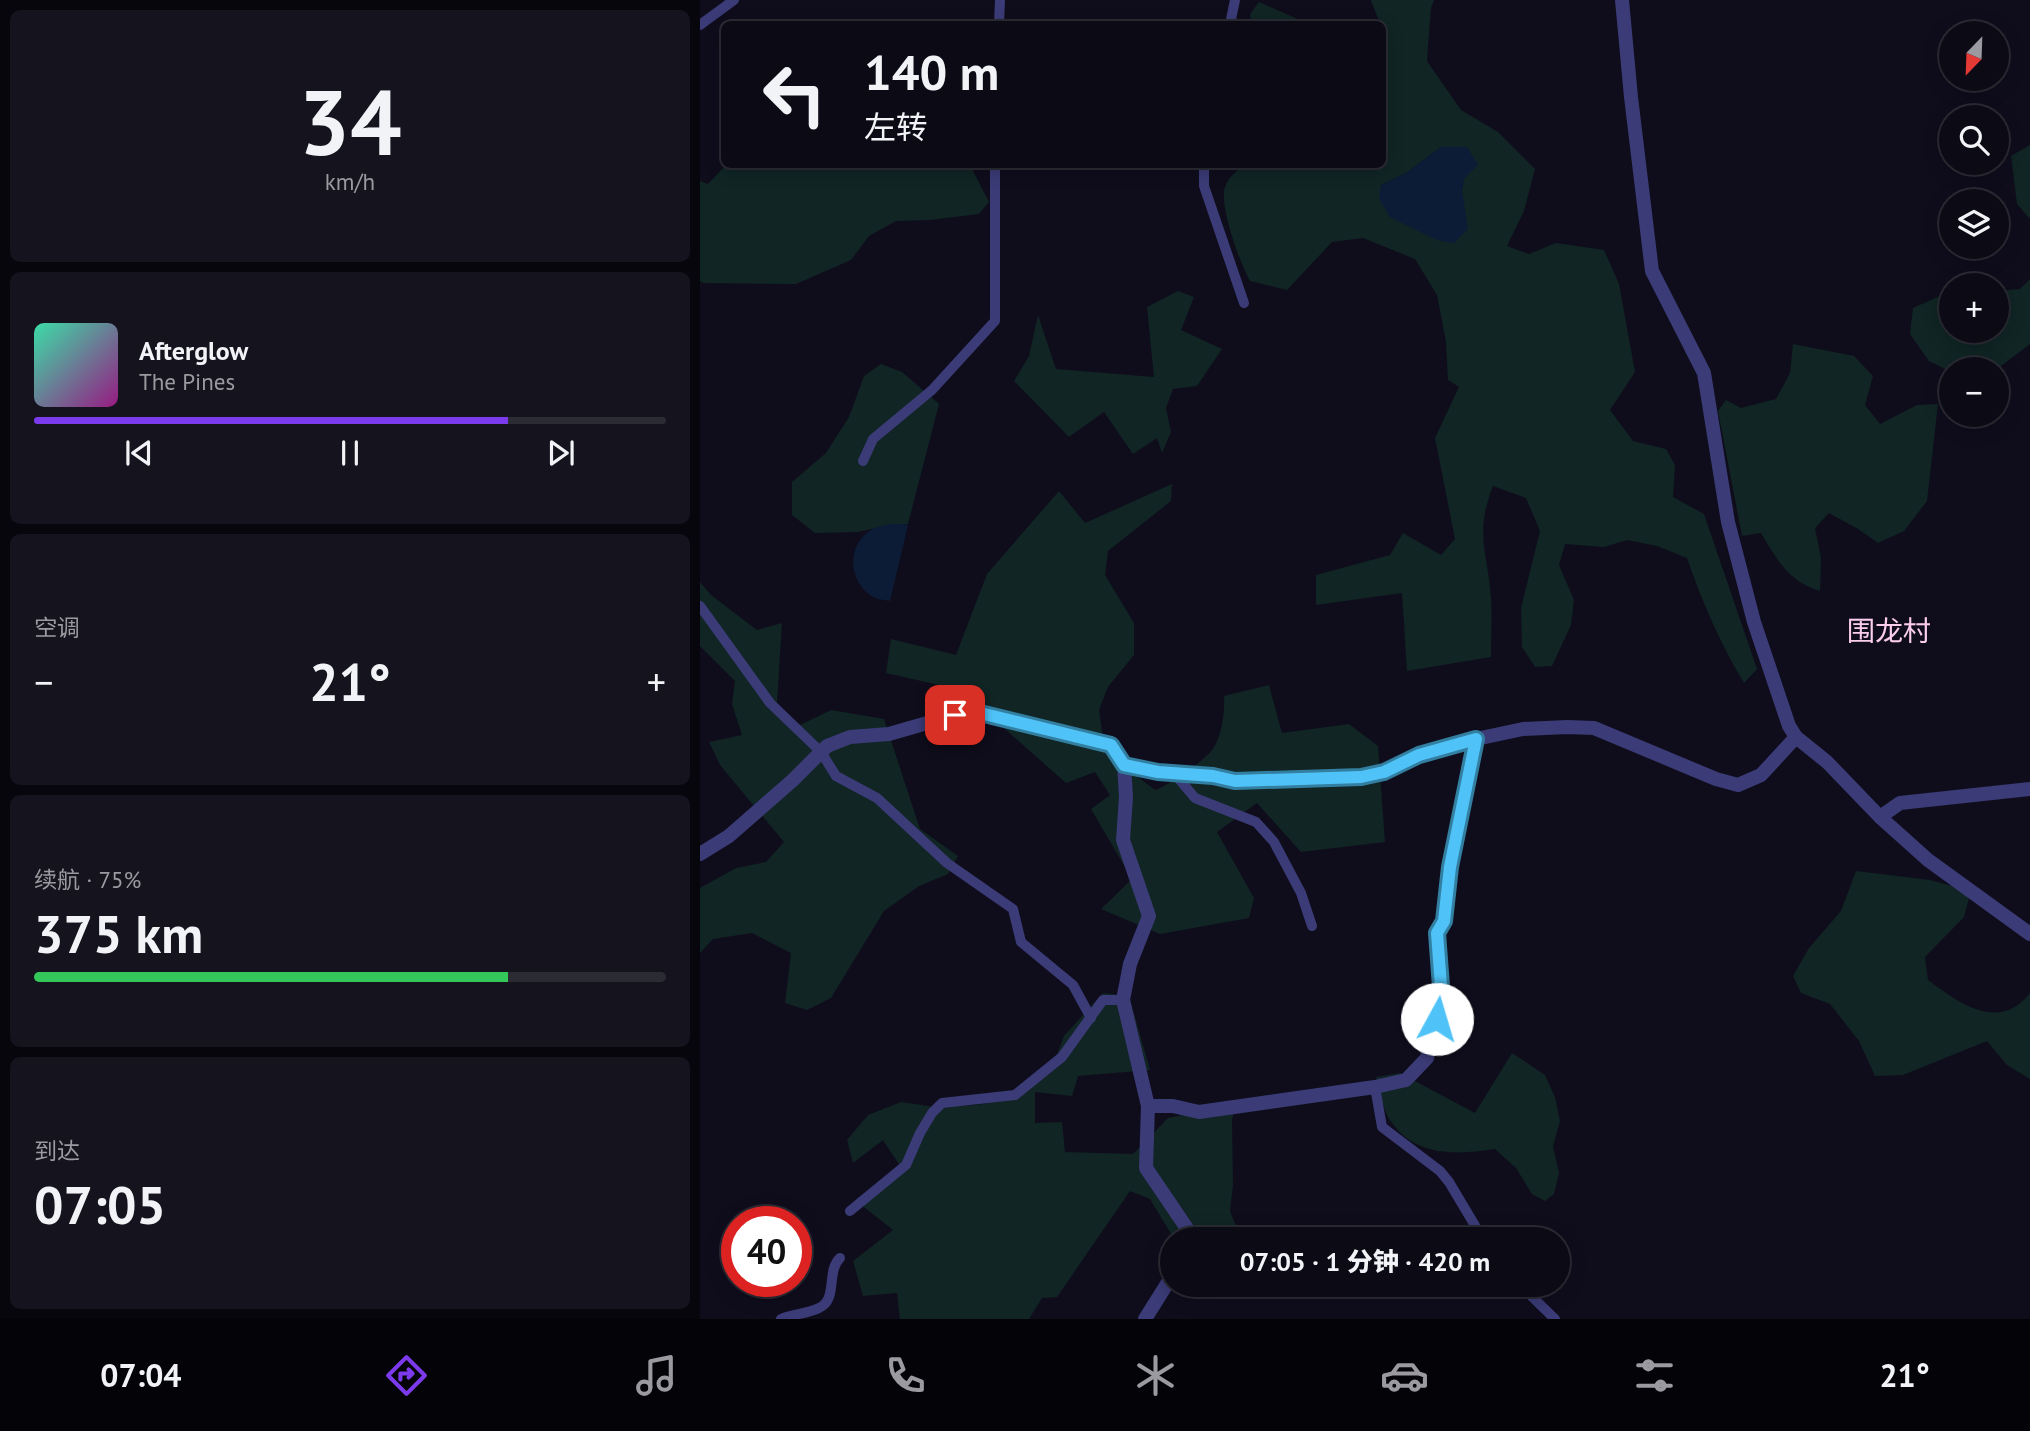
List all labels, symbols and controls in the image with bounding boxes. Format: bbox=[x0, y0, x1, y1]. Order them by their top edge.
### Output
north arrow bbox=[1939, 21, 2009, 91]
map controls bbox=[1939, 21, 2009, 427]
text: 140 m bbox=[864, 40, 999, 104]
icon: left bbox=[749, 49, 840, 140]
text: 34 bbox=[298, 62, 402, 180]
button: search bbox=[1939, 105, 2009, 175]
text: 左转 bbox=[864, 106, 928, 148]
text: km/h bbox=[325, 167, 375, 196]
button: layers bbox=[1939, 189, 2009, 259]
button: + bbox=[1939, 273, 2009, 343]
text: Afterglow bbox=[139, 334, 248, 367]
button: − bbox=[1939, 357, 2009, 427]
text: The Pines bbox=[139, 367, 235, 396]
icon: previous bbox=[120, 434, 158, 472]
icon: pause bbox=[331, 434, 369, 472]
icon: next bbox=[542, 434, 580, 472]
district label: 围龙村 bbox=[1847, 612, 1931, 649]
text: 空调 bbox=[34, 613, 80, 642]
text: 21° bbox=[309, 648, 391, 715]
text: − bbox=[34, 657, 53, 706]
text: + bbox=[647, 657, 666, 706]
pin bbox=[925, 685, 985, 745]
icon: arrive bbox=[936, 696, 974, 734]
text: 续航 · 75% bbox=[34, 865, 141, 894]
text: 375 km bbox=[34, 900, 203, 967]
position arrow bbox=[1400, 982, 1474, 1056]
text: 到达 bbox=[34, 1136, 80, 1165]
text: 07:05 bbox=[34, 1171, 166, 1238]
speed limit sign: 40 bbox=[721, 1206, 812, 1297]
text: 07:05 · 1 分钟 · 420 m bbox=[1240, 1245, 1490, 1278]
icon: directions bbox=[382, 1351, 431, 1400]
icon: music bbox=[632, 1351, 681, 1400]
icon: phone bbox=[881, 1351, 930, 1400]
icon: climate bbox=[1131, 1351, 1180, 1400]
icon: car bbox=[1380, 1351, 1429, 1400]
icon: filters bbox=[1630, 1351, 1679, 1400]
text: 07:04 bbox=[100, 1354, 181, 1396]
text: 21° bbox=[1879, 1354, 1930, 1396]

